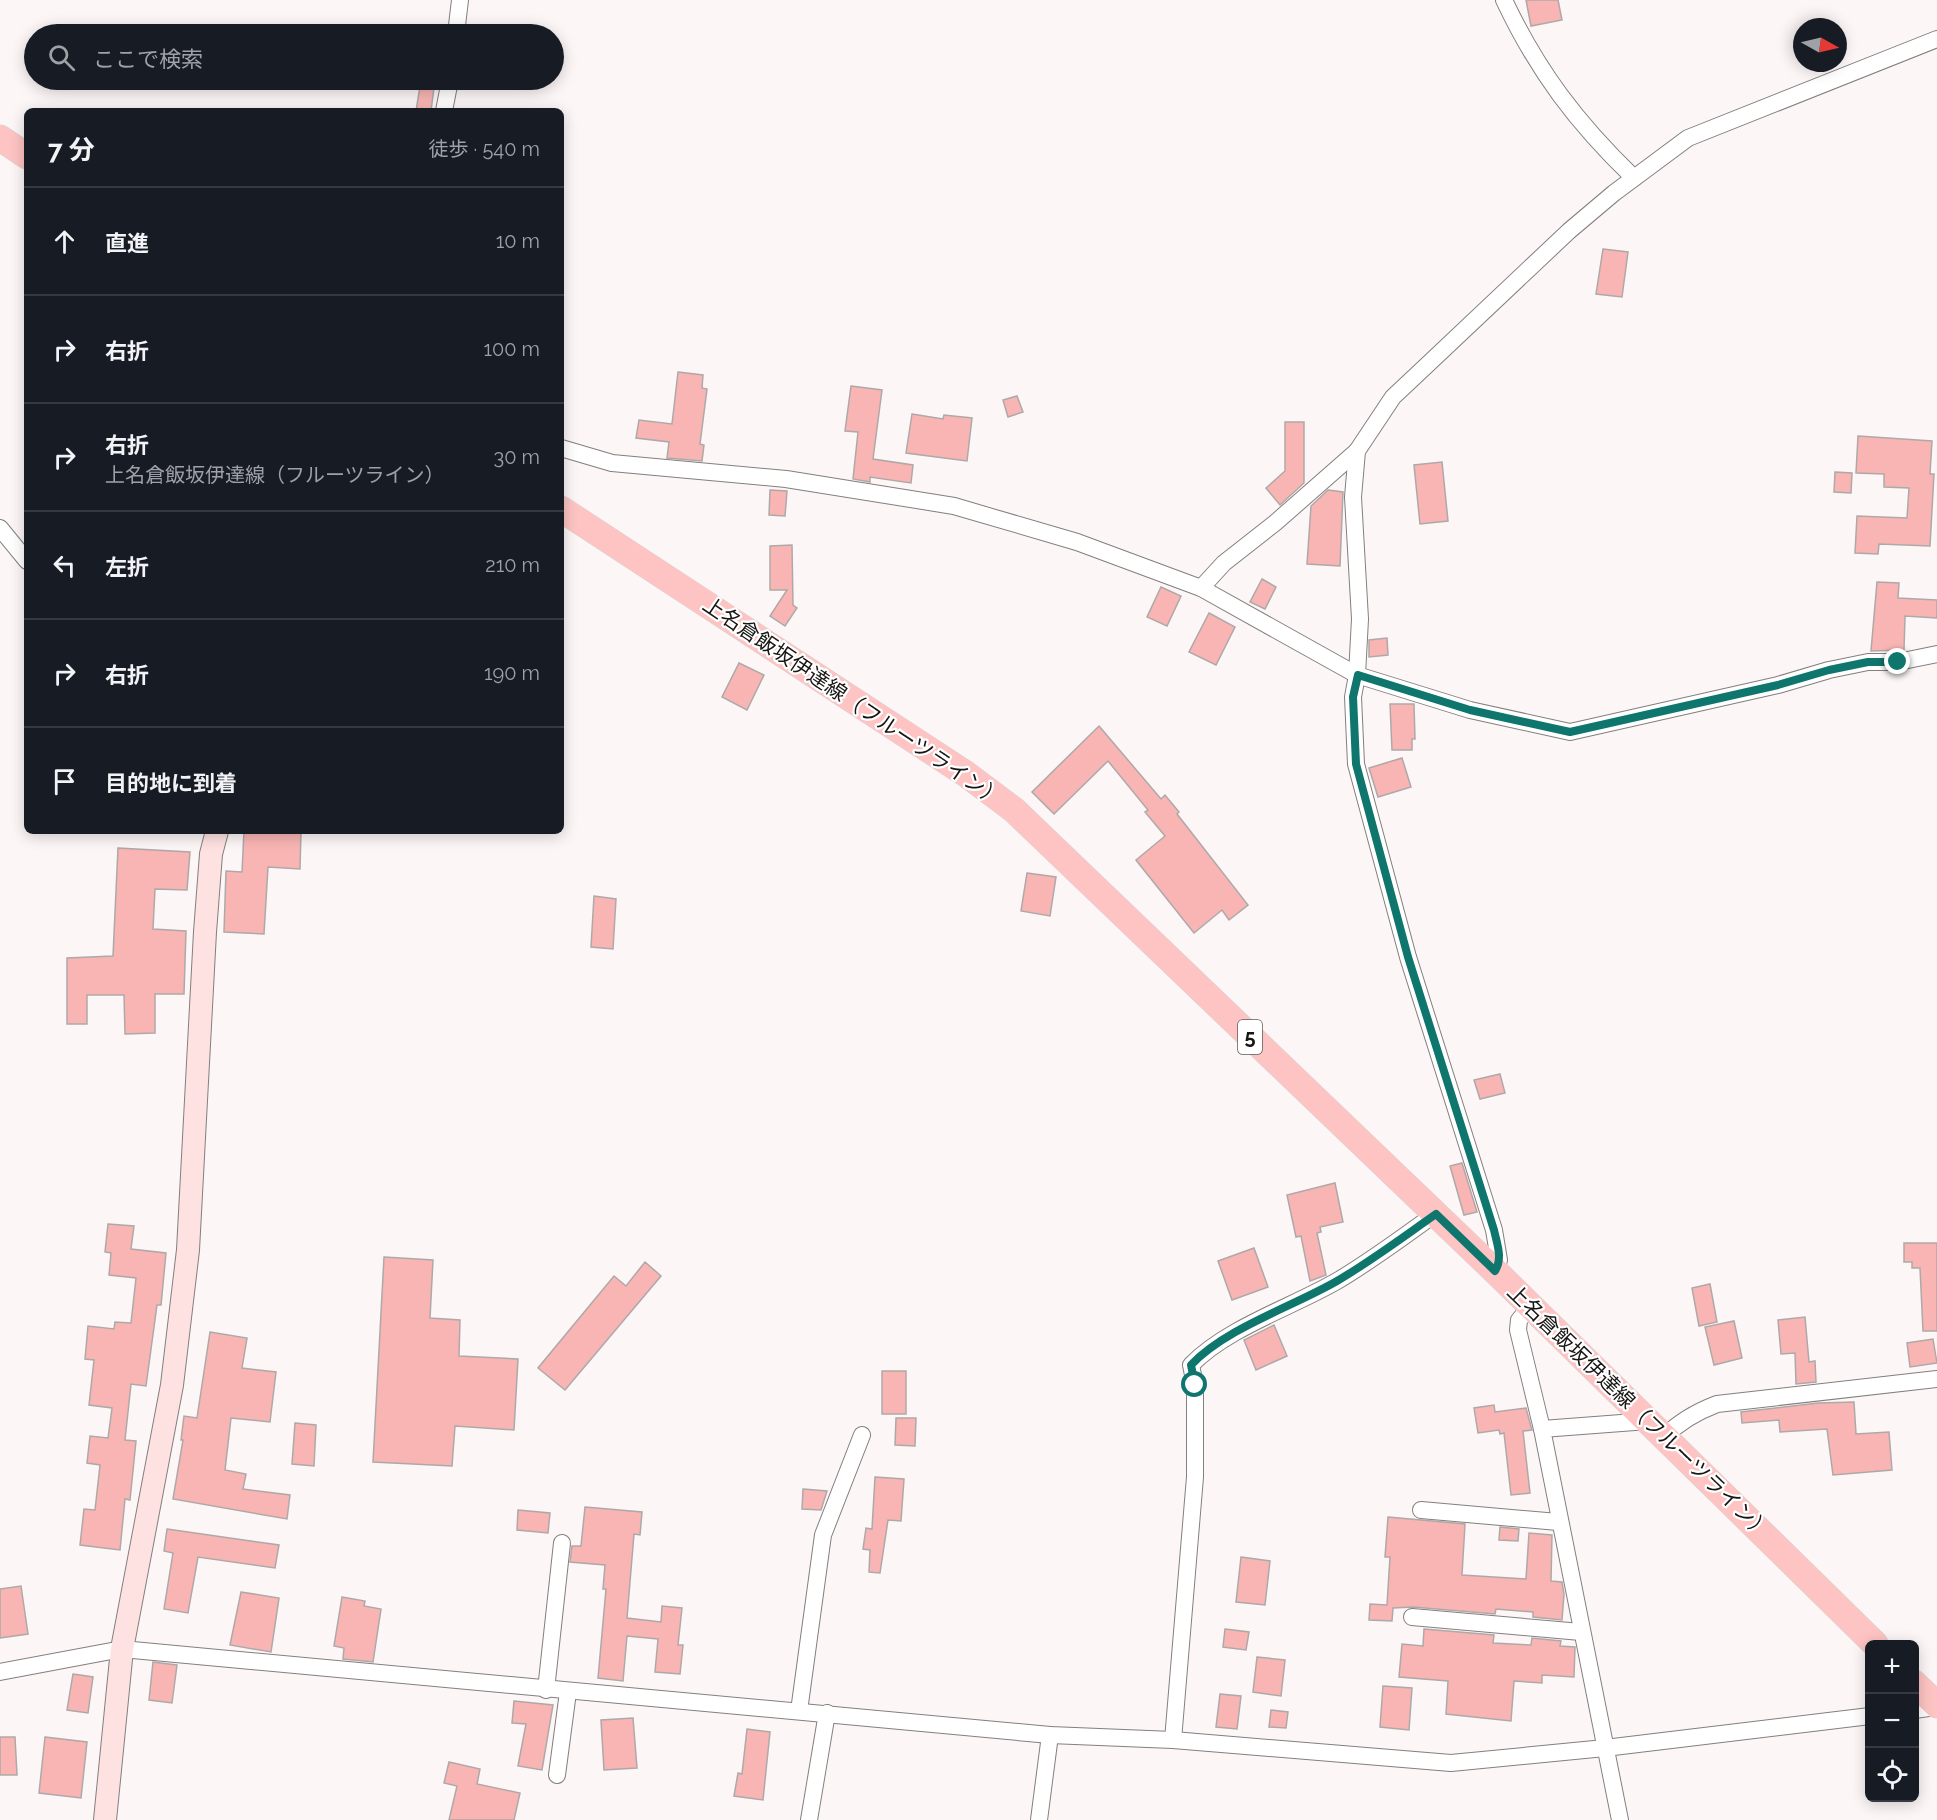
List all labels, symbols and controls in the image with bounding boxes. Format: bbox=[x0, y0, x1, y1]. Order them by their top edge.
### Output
north arrow bbox=[1793, 18, 1847, 72]
search box bbox=[24, 24, 564, 90]
icon: search bbox=[45, 41, 78, 74]
text: ここで検索 bbox=[93, 46, 203, 72]
text: 7 分 bbox=[48, 135, 95, 165]
text: 徒歩 · 540 m bbox=[428, 137, 540, 161]
icon: ahead bbox=[48, 225, 81, 258]
text: 10 m bbox=[496, 229, 540, 253]
text: 直進 bbox=[105, 230, 149, 256]
icon: right bbox=[48, 333, 81, 366]
text: 100 m bbox=[483, 337, 540, 361]
text: 右折 bbox=[105, 338, 149, 364]
text: 右折 bbox=[105, 432, 149, 458]
icon: right bbox=[48, 441, 81, 474]
text: 30 m bbox=[494, 445, 540, 469]
text: 上名倉飯坂伊達線（フルーツライン） bbox=[105, 463, 445, 487]
icon: left bbox=[48, 549, 81, 582]
text: 210 m bbox=[485, 553, 540, 577]
text: 左折 bbox=[105, 554, 149, 580]
street label: 上名倉飯坂伊達線（フルーツライン） bbox=[698, 592, 1008, 812]
route end bbox=[1884, 648, 1910, 674]
icon: right bbox=[48, 657, 81, 690]
text: 190 m bbox=[484, 661, 540, 685]
text: 右折 bbox=[105, 662, 149, 688]
icon: arrive bbox=[48, 765, 81, 798]
text: 目的地に到着 bbox=[105, 770, 237, 796]
road number: 5 bbox=[1238, 1020, 1262, 1054]
street label: 上名倉飯坂伊達線（フルーツライン） bbox=[1502, 1279, 1776, 1544]
route start bbox=[1181, 1371, 1207, 1397]
map controls bbox=[1865, 1640, 1919, 1802]
button: + bbox=[1865, 1640, 1919, 1694]
button: − bbox=[1865, 1694, 1919, 1748]
button: locate bbox=[1865, 1748, 1919, 1802]

